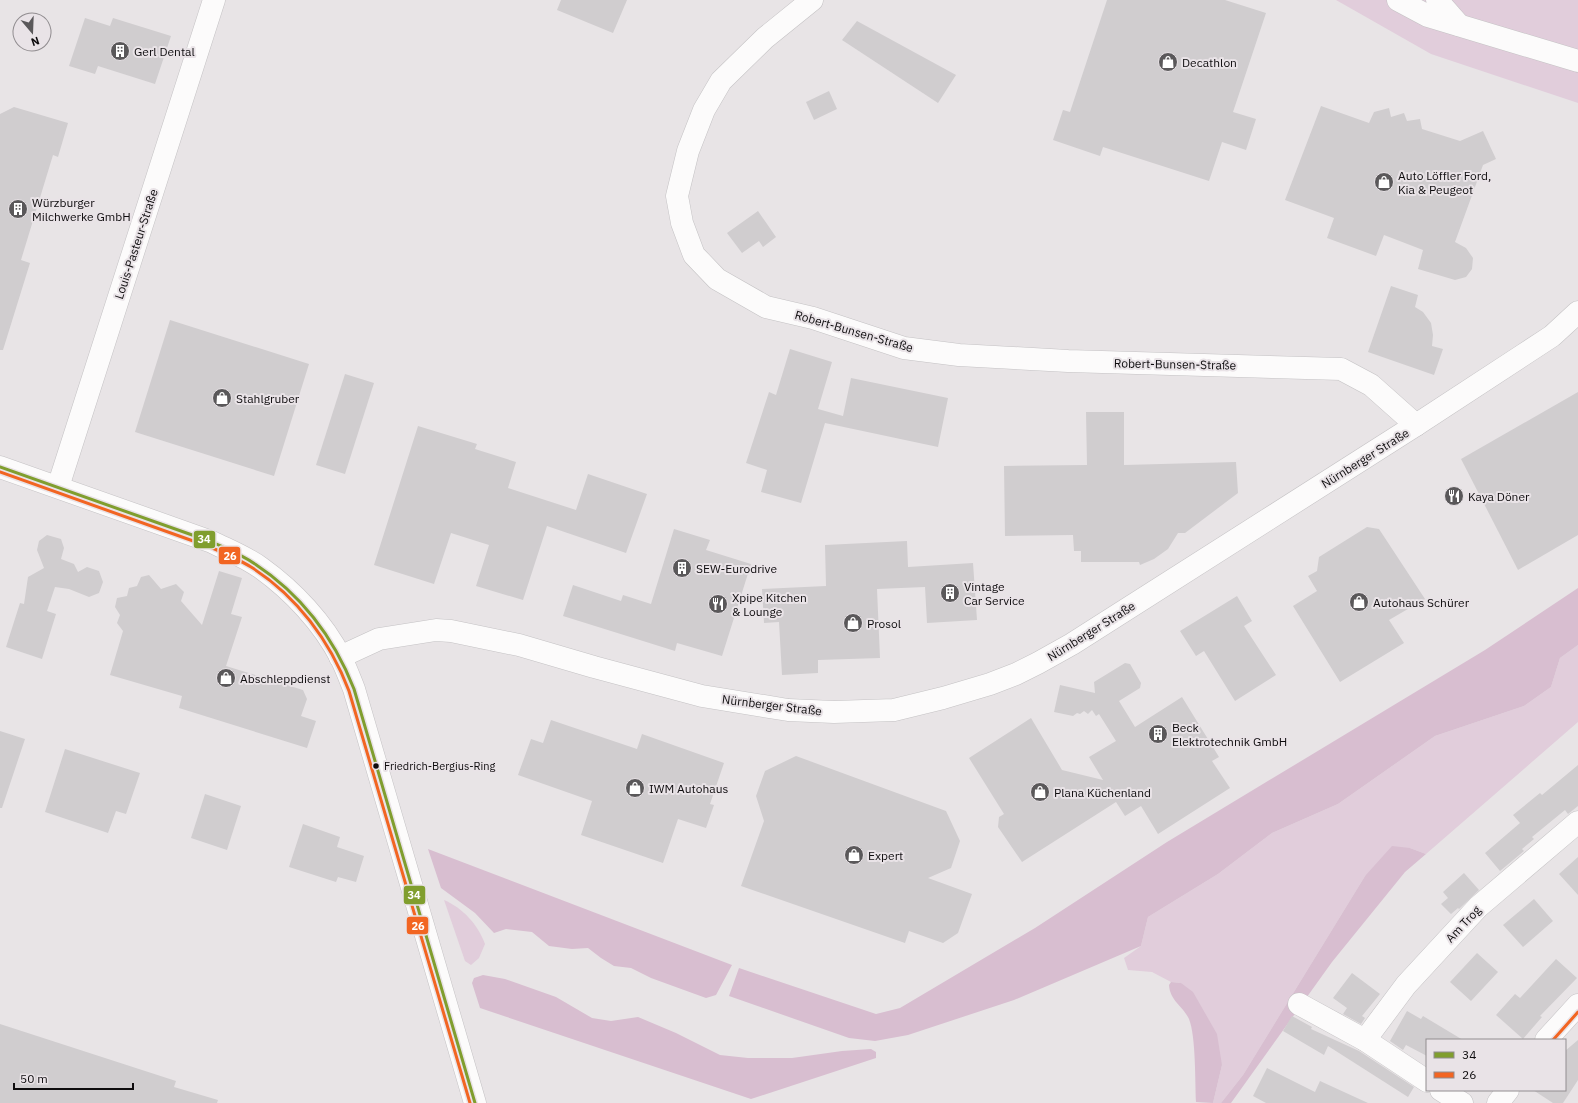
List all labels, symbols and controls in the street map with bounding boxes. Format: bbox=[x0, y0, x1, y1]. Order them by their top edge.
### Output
north arrow bbox=[12, 12, 52, 52]
text: N bbox=[29, 34, 41, 49]
building icon: Gerl Dental bbox=[109, 40, 131, 62]
place label: Gerl Dental bbox=[134, 44, 195, 59]
shop icon: Decathlon bbox=[1157, 51, 1179, 73]
place label: Decathlon bbox=[1182, 55, 1237, 70]
place label: Auto Löffler Ford, Kia & Peugeot bbox=[1398, 168, 1491, 197]
shop icon: Auto Löffler Ford, Kia & Peugeot bbox=[1373, 171, 1395, 193]
street label: Louis-Pasteur-Straße bbox=[111, 187, 161, 301]
place label: Würzburger Milchwerke GmbH bbox=[32, 195, 131, 224]
building icon: Würzburger Milchwerke GmbH bbox=[7, 198, 29, 220]
street label: Robert-Bunsen-Straße bbox=[793, 307, 915, 355]
street label: Robert-Bunsen-Straße bbox=[1114, 355, 1237, 373]
shop icon: Stahlgruber bbox=[211, 387, 233, 409]
place label: Stahlgruber bbox=[236, 391, 300, 406]
street label: Nürnberger Straße bbox=[1318, 425, 1412, 491]
restaurant icon: Kaya Döner bbox=[1443, 485, 1465, 507]
place label: Kaya Döner bbox=[1468, 489, 1530, 504]
line badge: 34 bbox=[193, 530, 216, 549]
text: 34 bbox=[197, 532, 211, 546]
line badge: 26 bbox=[218, 546, 241, 565]
text: 26 bbox=[223, 549, 237, 563]
building icon: SEW-Eurodrive bbox=[671, 557, 693, 579]
place label: SEW-Eurodrive bbox=[696, 561, 777, 576]
place label: Vintage Car Service bbox=[964, 579, 1025, 608]
building icon: Vintage Car Service bbox=[939, 582, 961, 604]
place label: Xpipe Kitchen & Lounge bbox=[732, 590, 807, 619]
shop icon: Autohaus Schürer bbox=[1348, 591, 1370, 613]
restaurant icon: Xpipe Kitchen & Lounge bbox=[707, 593, 729, 615]
place label: Autohaus Schürer bbox=[1373, 595, 1470, 610]
street label: Nürnberger Straße bbox=[1044, 598, 1138, 664]
shop icon: Prosol bbox=[842, 612, 864, 634]
place label: Prosol bbox=[867, 616, 901, 631]
shop icon: Abschleppdienst bbox=[215, 667, 237, 689]
place label: Abschleppdienst bbox=[240, 671, 330, 686]
street label: Nürnberger Straße bbox=[721, 691, 823, 719]
place label: Beck Elektrotechnik GmbH bbox=[1172, 720, 1287, 749]
building icon: Beck Elektrotechnik GmbH bbox=[1147, 723, 1169, 745]
place label: Friedrich-Bergius-Ring bbox=[384, 759, 496, 773]
marker: Friedrich-Bergius-Ring bbox=[371, 761, 381, 771]
shop icon: IWM Autohaus bbox=[624, 777, 646, 799]
place label: IWM Autohaus bbox=[649, 781, 729, 796]
shop icon: Plana Küchenland bbox=[1029, 781, 1051, 803]
place label: Plana Küchenland bbox=[1054, 785, 1151, 800]
shop icon: Expert bbox=[843, 844, 865, 866]
place label: Expert bbox=[868, 848, 903, 863]
line badge: 34 bbox=[403, 885, 426, 905]
text: 34 bbox=[407, 888, 421, 902]
street label: Am Trog bbox=[1442, 902, 1484, 945]
line badge: 26 bbox=[406, 916, 429, 935]
text: 26 bbox=[411, 919, 425, 933]
legend bbox=[1426, 1039, 1566, 1091]
text: 34 bbox=[1462, 1047, 1476, 1062]
scale bar bbox=[14, 1065, 133, 1091]
text: 26 bbox=[1462, 1067, 1476, 1082]
text: 50 m bbox=[20, 1071, 48, 1086]

